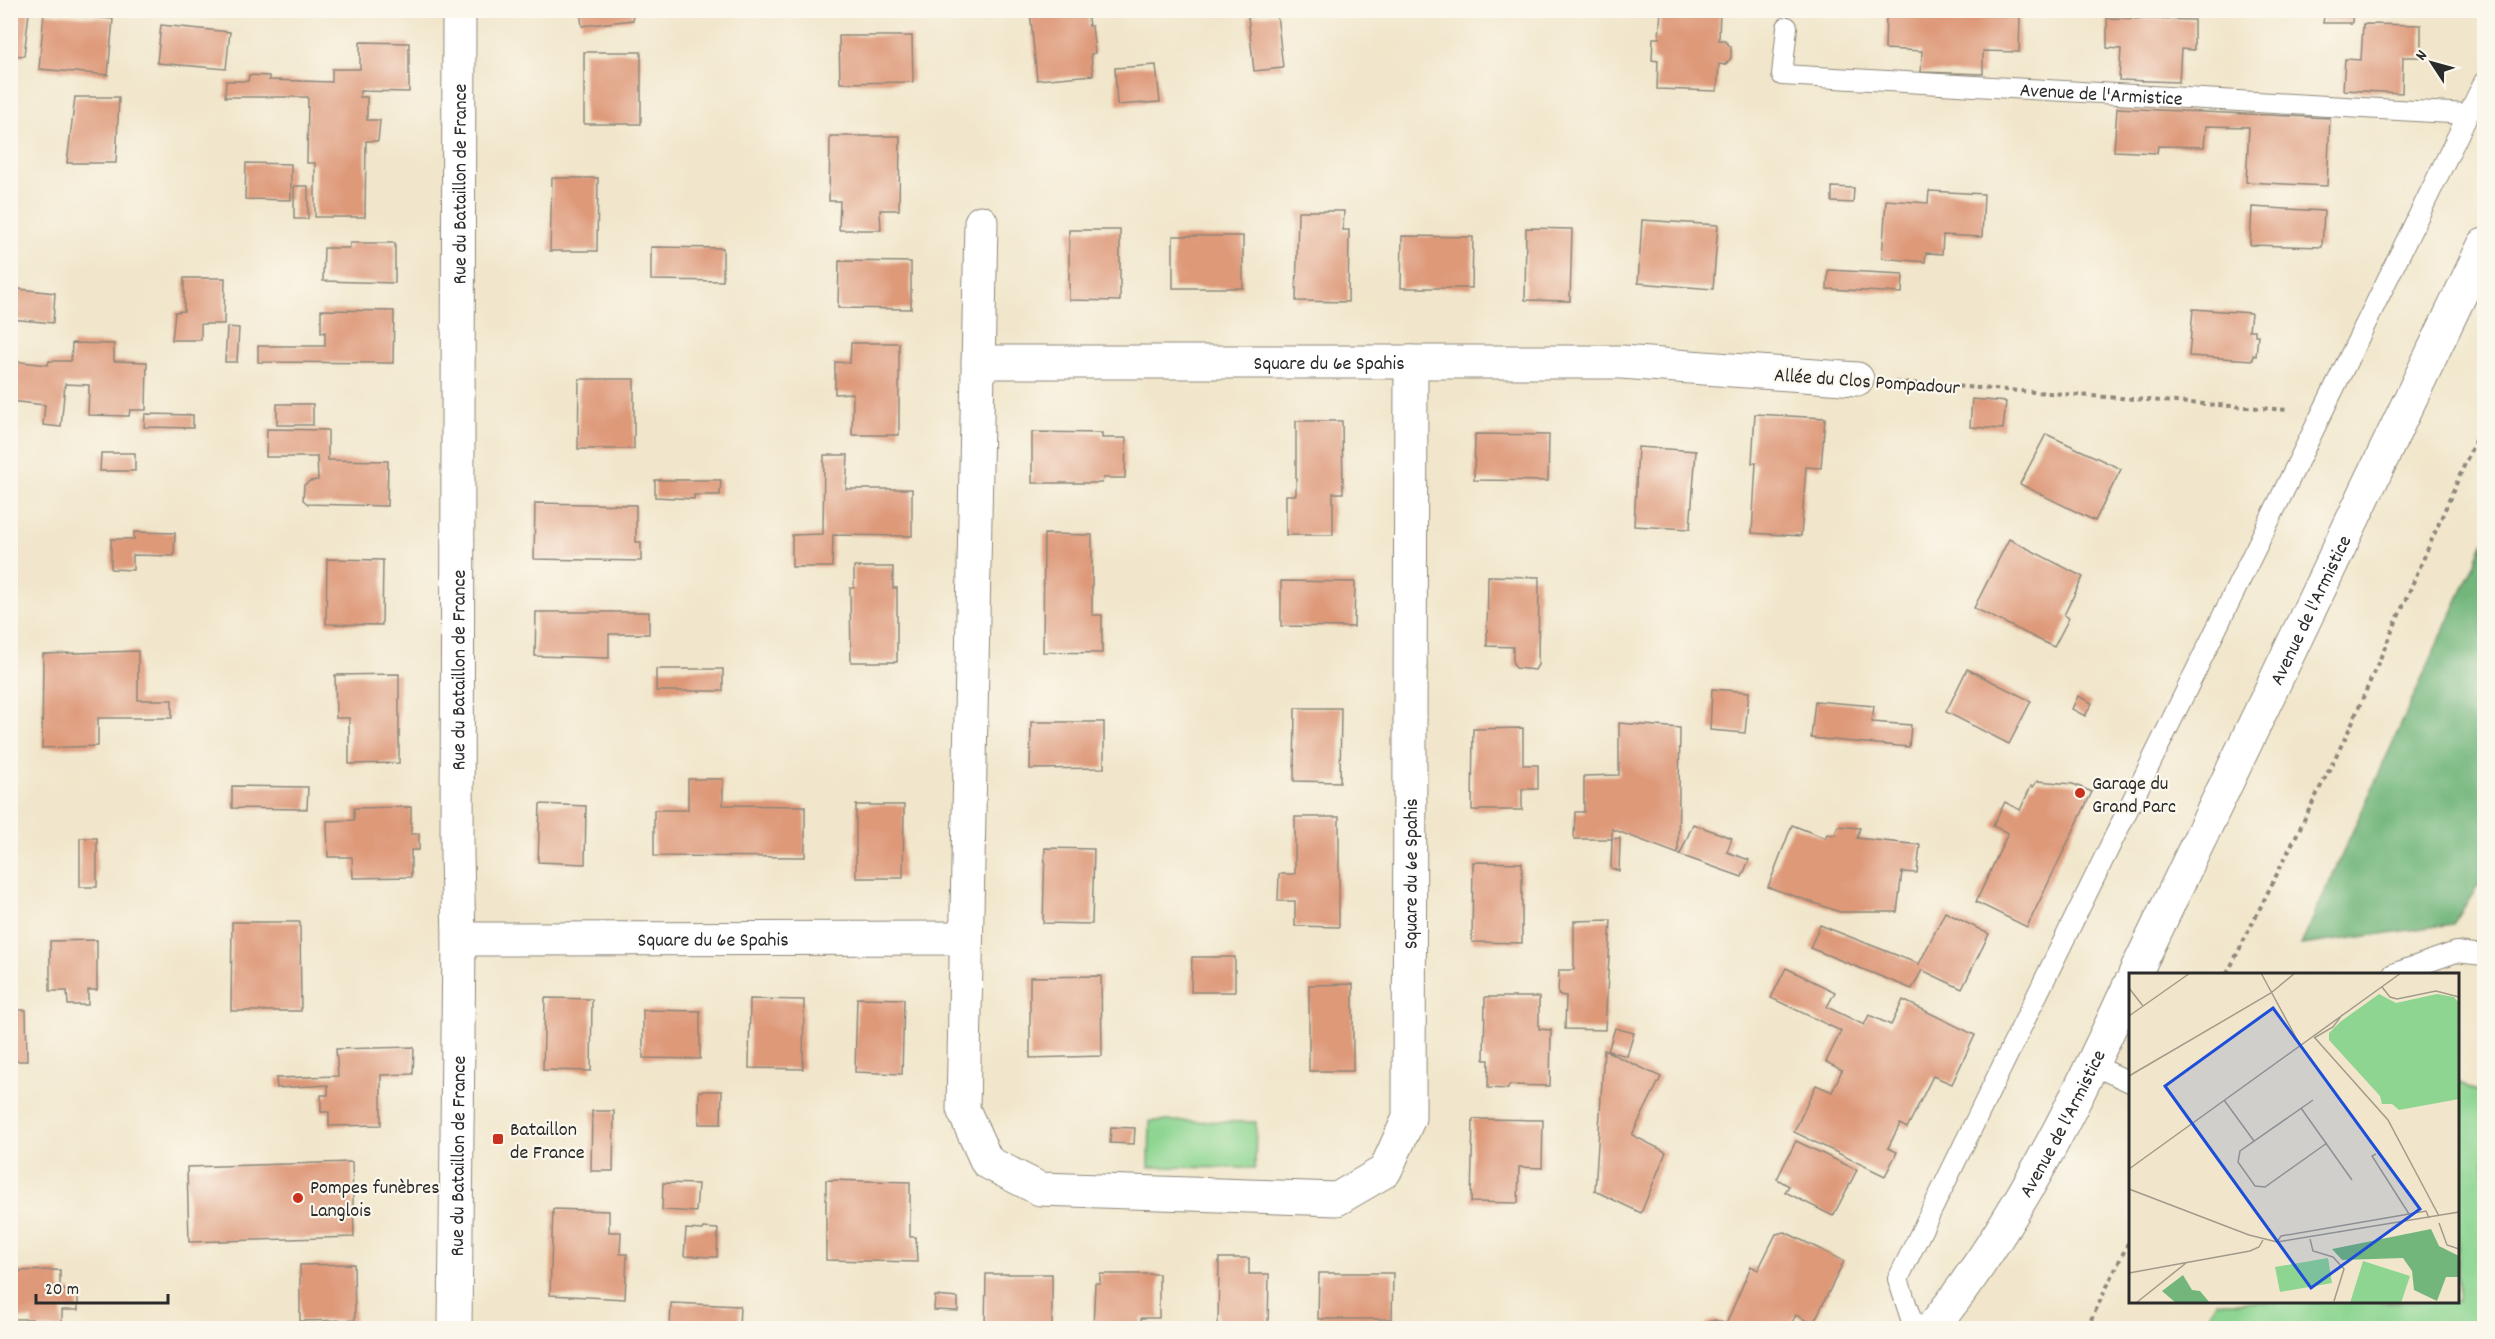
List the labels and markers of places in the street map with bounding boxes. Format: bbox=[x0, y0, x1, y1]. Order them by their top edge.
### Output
place label: Garage du Grand Parc bbox=[2092, 771, 2176, 822]
marker: Garage du Grand Parc bbox=[2073, 786, 2087, 800]
place label: Bataillon de France bbox=[510, 1117, 585, 1168]
marker: Bataillon de France bbox=[491, 1132, 505, 1146]
place label: Pompes funèbres Langlois bbox=[310, 1175, 440, 1226]
marker: Pompes funèbres Langlois bbox=[291, 1191, 305, 1205]

